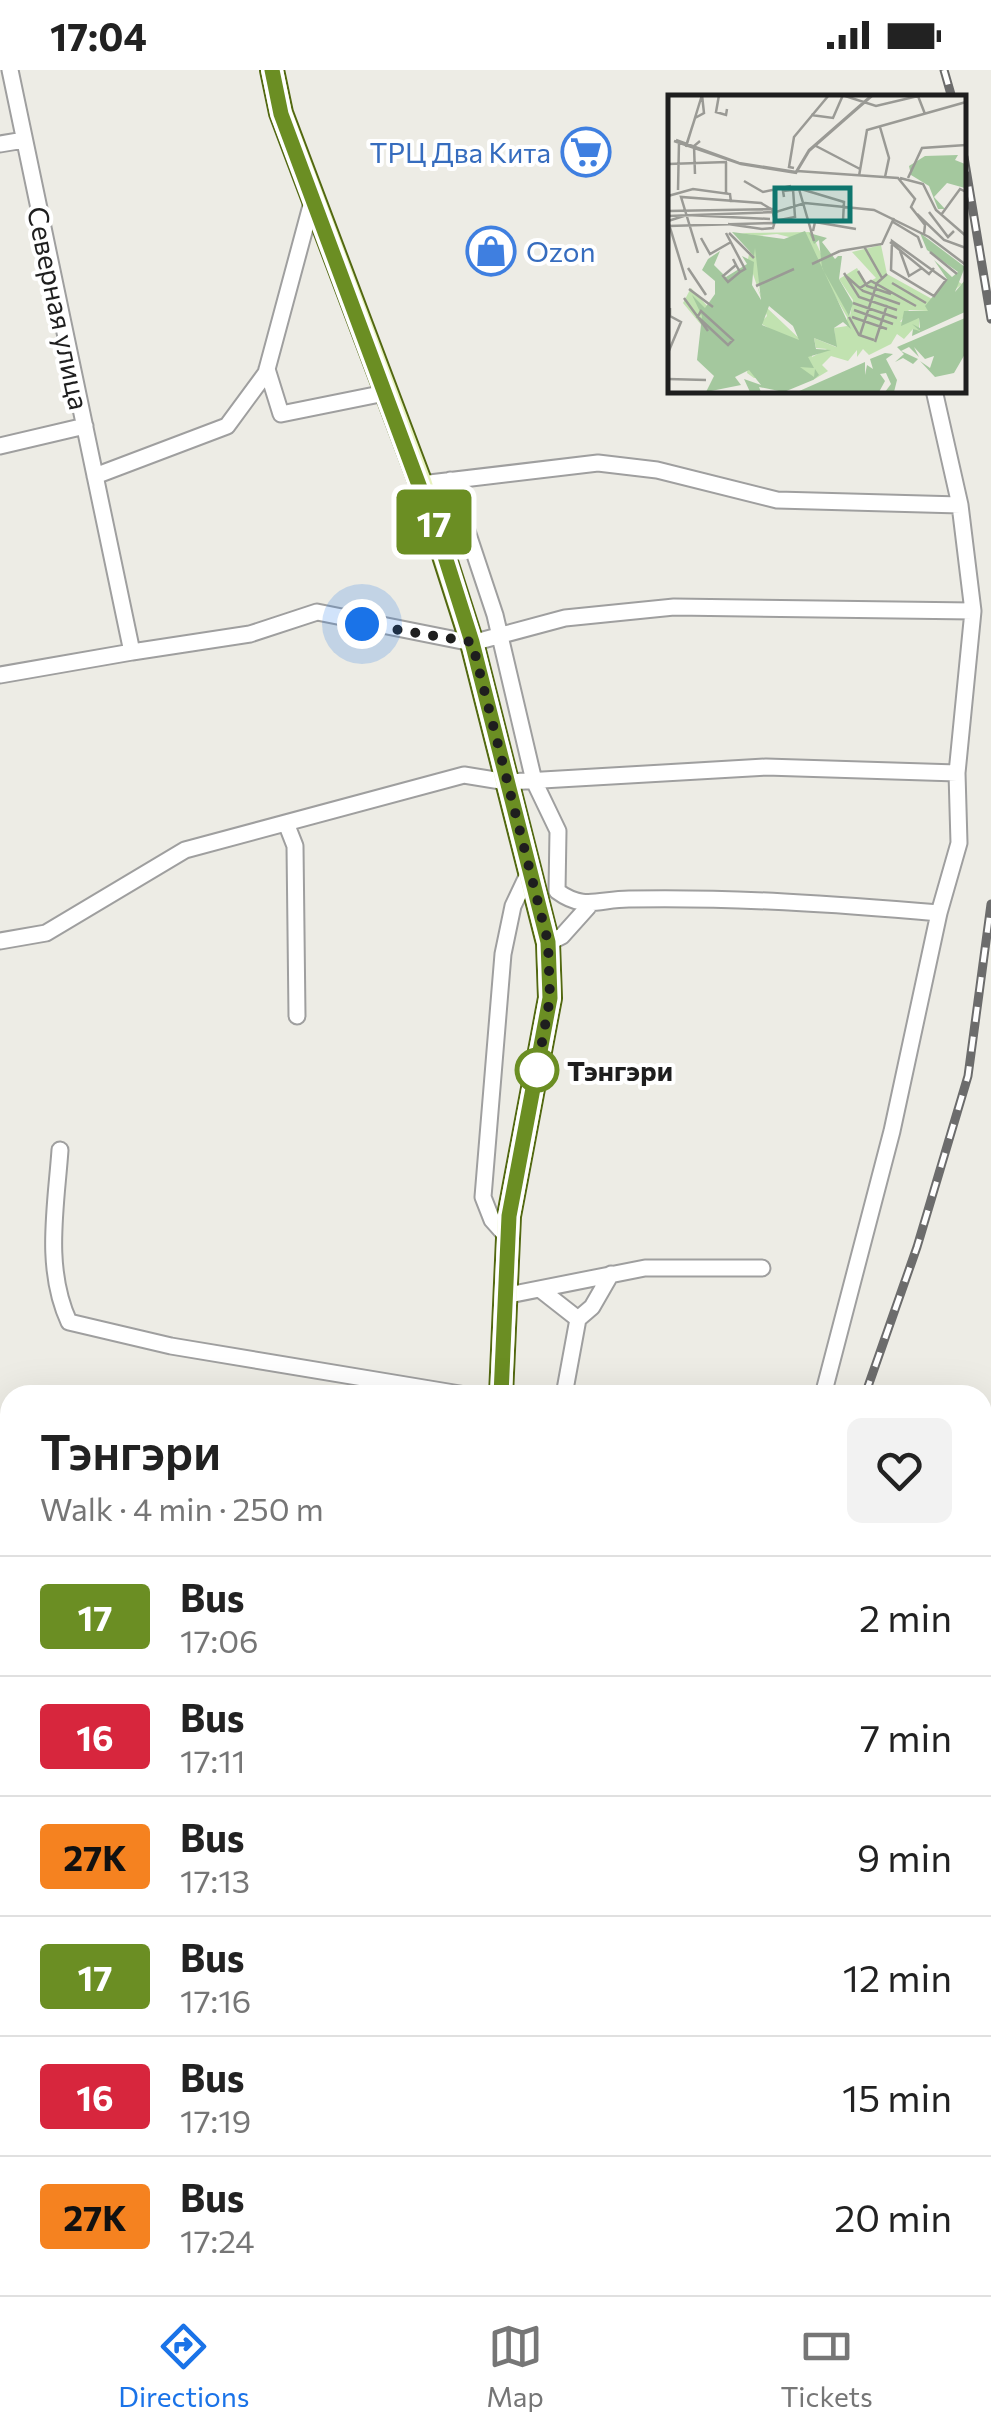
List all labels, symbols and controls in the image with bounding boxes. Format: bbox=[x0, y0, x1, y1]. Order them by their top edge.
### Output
text: 17:04 bbox=[50, 12, 147, 59]
inset map bbox=[668, 95, 966, 392]
supermarket icon: ТРЦ Два Кита bbox=[560, 126, 612, 178]
place label: ТРЦ Два Кита bbox=[370, 135, 551, 169]
street label: Северная улица bbox=[21, 203, 97, 413]
shop icon: Ozon bbox=[465, 225, 517, 277]
place label: Ozon bbox=[526, 234, 596, 268]
line badge: 17 bbox=[389, 490, 479, 554]
text: 17 bbox=[416, 501, 452, 544]
your location bbox=[337, 599, 387, 649]
marker: Тэнгэри bbox=[516, 1049, 558, 1091]
place label: Тэнгэри bbox=[567, 1053, 673, 1087]
button: heart bbox=[847, 1418, 952, 1523]
text: Тэнгэри bbox=[40, 1421, 221, 1480]
text: Walk · 4 min · 250 m bbox=[40, 1488, 324, 1528]
text: Bus bbox=[180, 1573, 245, 1620]
text: 2 min bbox=[859, 1593, 952, 1640]
text: 17 bbox=[77, 1595, 113, 1638]
text: 17:06 bbox=[180, 1620, 258, 1660]
text: Bus bbox=[180, 1693, 245, 1740]
text: 7 min bbox=[860, 1713, 952, 1760]
text: 16 bbox=[76, 1715, 114, 1758]
text: 17:11 bbox=[180, 1740, 246, 1780]
text: Bus bbox=[180, 1813, 245, 1860]
text: 9 min bbox=[857, 1833, 952, 1880]
text: 27К bbox=[63, 1835, 127, 1878]
text: 17:13 bbox=[180, 1860, 250, 1900]
text: Bus bbox=[180, 1933, 245, 1980]
text: 12 min bbox=[843, 1953, 952, 2000]
text: 17 bbox=[77, 1955, 113, 1998]
text: 17:16 bbox=[180, 1980, 251, 2020]
text: Bus bbox=[180, 2053, 245, 2100]
text: 15 min bbox=[842, 2073, 952, 2120]
text: 16 bbox=[76, 2075, 114, 2118]
text: 17:19 bbox=[180, 2100, 251, 2140]
text: Bus bbox=[180, 2173, 245, 2220]
text: 20 min bbox=[834, 2193, 952, 2240]
text: 27К bbox=[63, 2195, 127, 2238]
text: 17:24 bbox=[180, 2220, 255, 2260]
tab: Directions bbox=[118, 2319, 250, 2413]
tab: Map bbox=[486, 2319, 544, 2413]
tab: Tickets bbox=[780, 2319, 873, 2413]

